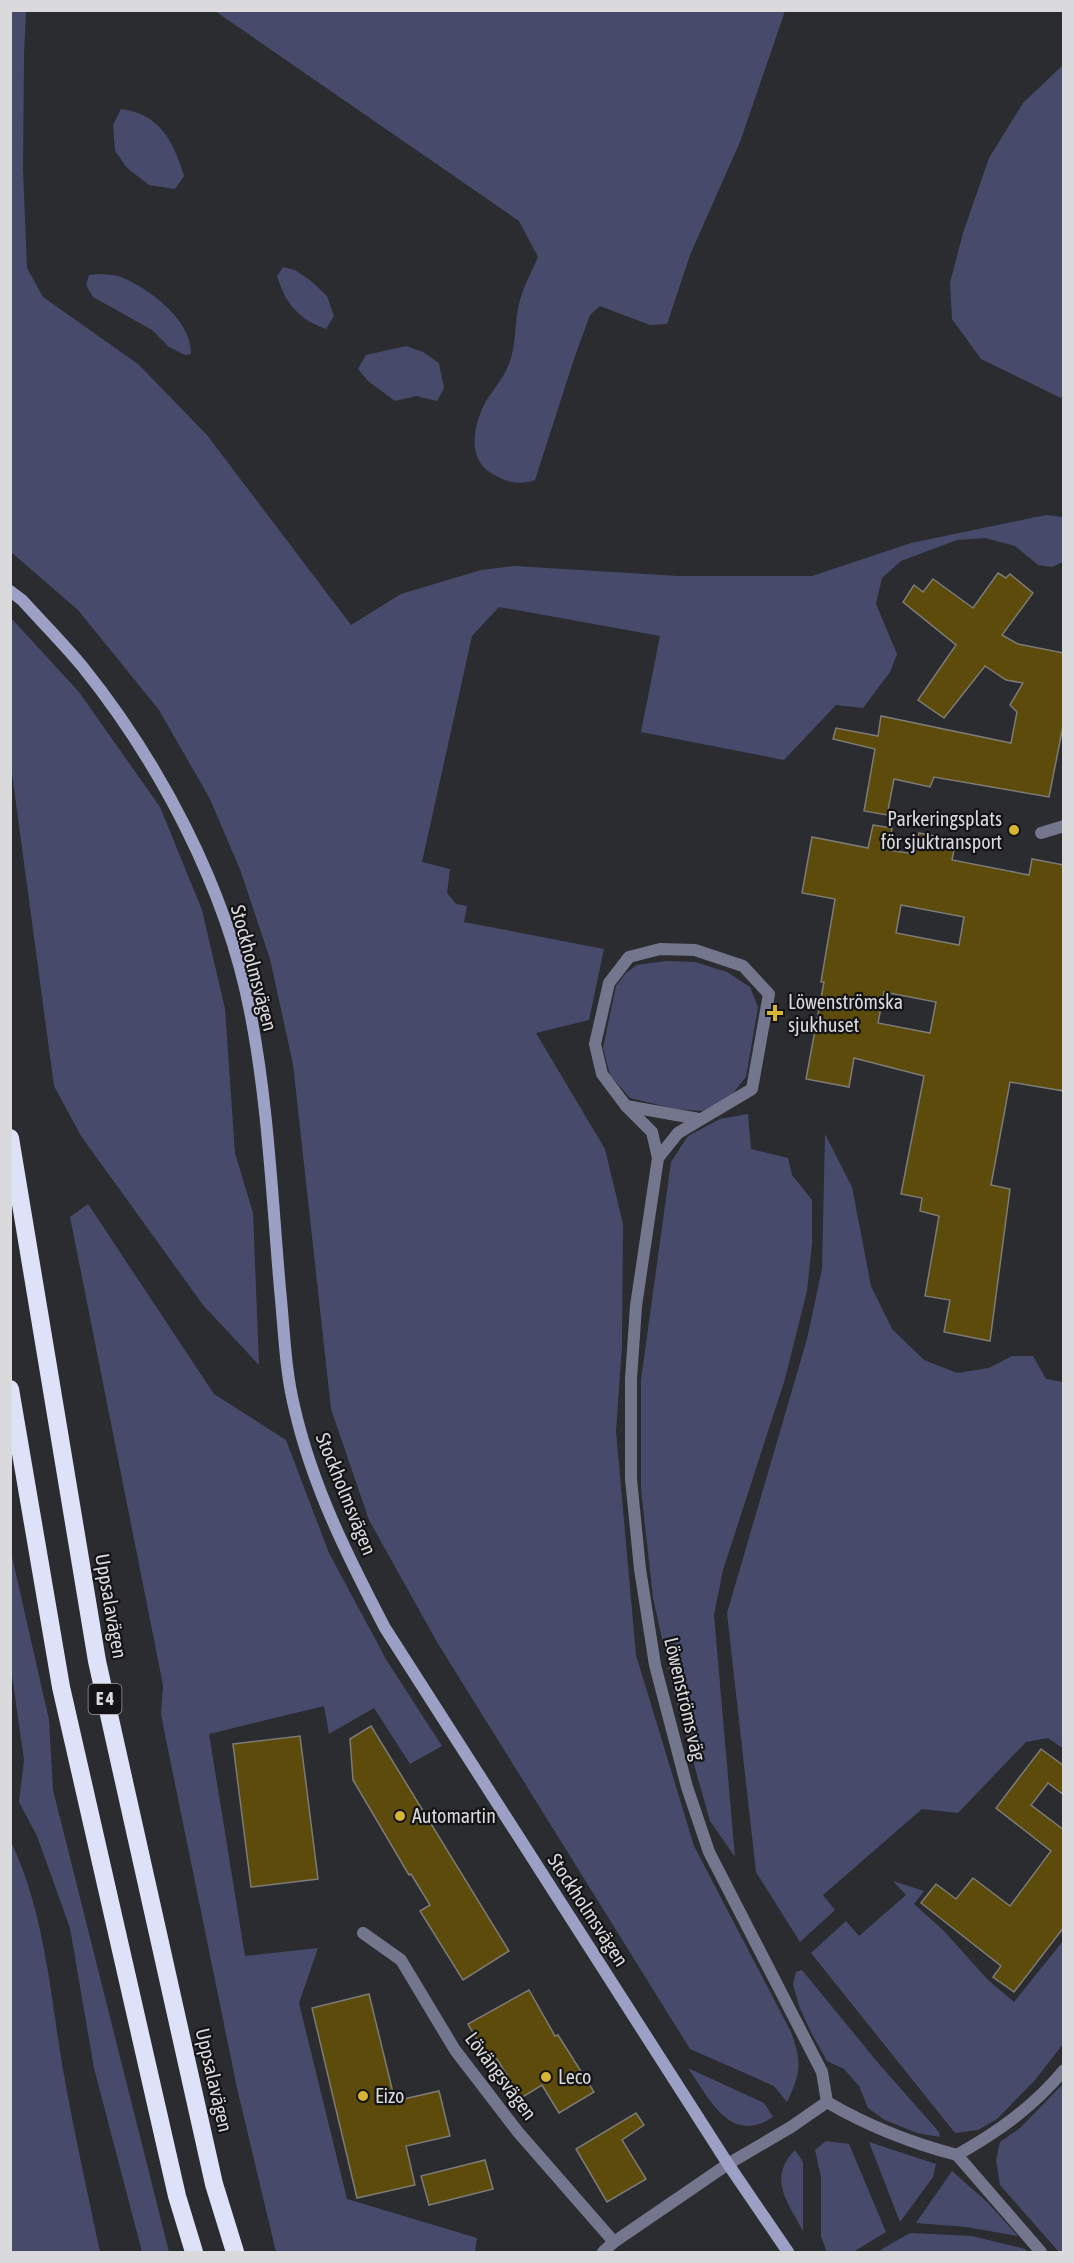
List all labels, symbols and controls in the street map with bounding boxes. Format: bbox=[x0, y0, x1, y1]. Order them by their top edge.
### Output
place label: Parkeringsplats för sjuktransport bbox=[881, 807, 1002, 853]
marker: Parkeringsplats för sjuktransport bbox=[1007, 823, 1021, 837]
street label: Stockholmsvägen bbox=[227, 902, 282, 1034]
place label: Löwenströmska sjukhuset bbox=[788, 990, 903, 1036]
marker: Löwenströmska sjukhuset bbox=[766, 1004, 784, 1022]
street label: Stockholmsvägen bbox=[311, 1429, 381, 1558]
street label: Uppsalavägen bbox=[91, 1552, 132, 1660]
street label: Löwenströms väg bbox=[660, 1635, 711, 1763]
road number: E 4 bbox=[88, 1684, 122, 1714]
place label: Automartin bbox=[412, 1804, 496, 1827]
marker: Automartin bbox=[393, 1809, 407, 1823]
street label: Stockholmsvägen bbox=[543, 1849, 633, 1970]
street label: Uppsalavägen bbox=[191, 2026, 238, 2134]
street label: Lövängsvägen bbox=[461, 2027, 542, 2124]
place label: Leco bbox=[558, 2065, 592, 2088]
marker: Leco bbox=[539, 2070, 553, 2084]
place label: Eizo bbox=[375, 2084, 405, 2107]
marker: Eizo bbox=[356, 2089, 370, 2103]

